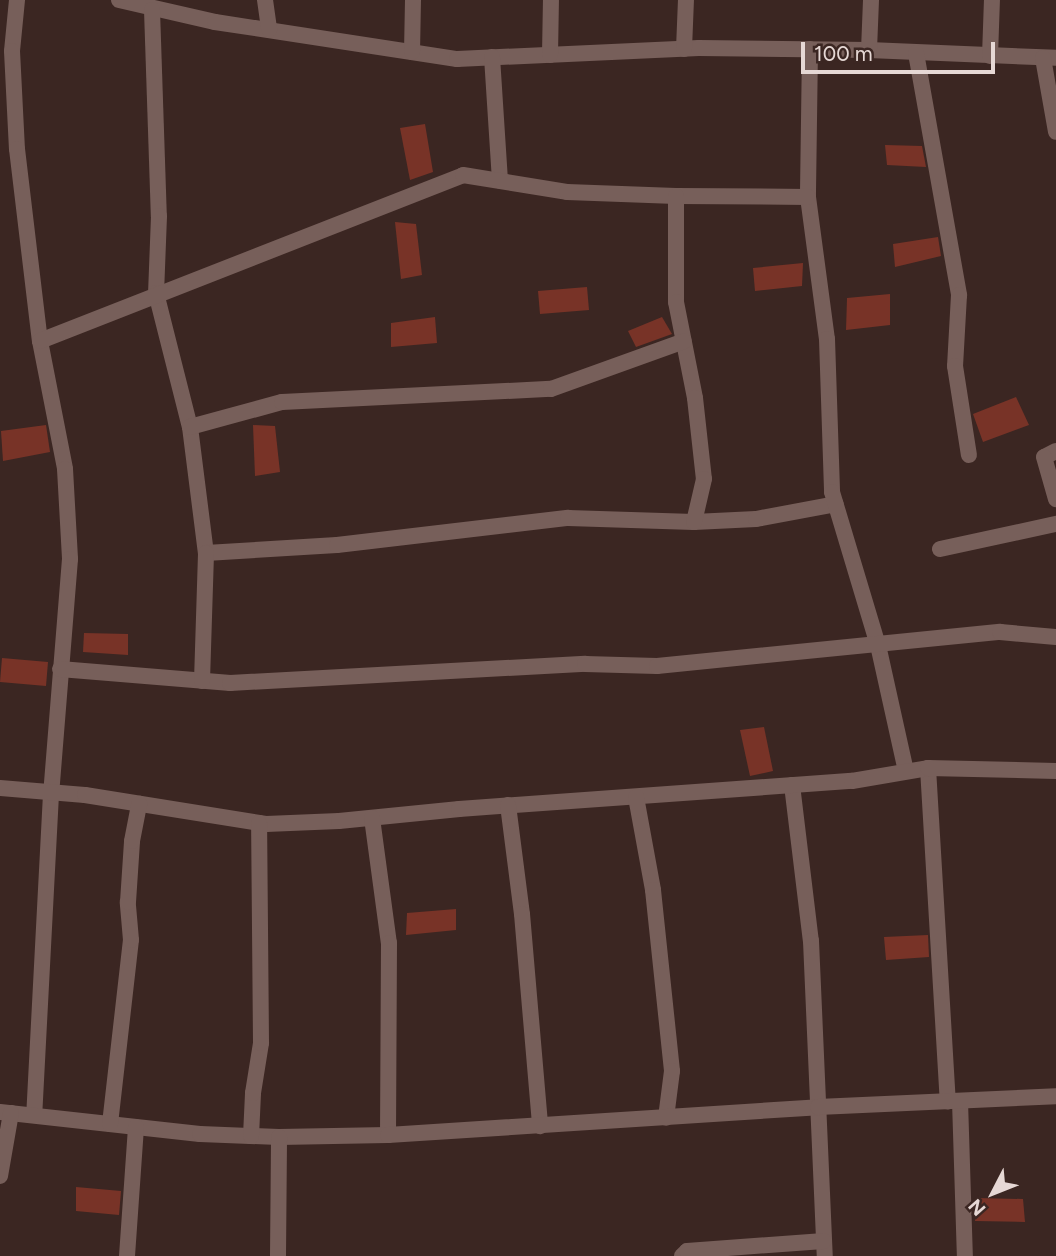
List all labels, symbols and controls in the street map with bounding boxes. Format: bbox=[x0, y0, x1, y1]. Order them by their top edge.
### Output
scale bar bbox=[804, 28, 998, 72]
text: 100 m bbox=[814, 41, 873, 66]
north arrow bbox=[958, 1158, 1028, 1228]
text: N bbox=[964, 1194, 990, 1221]

